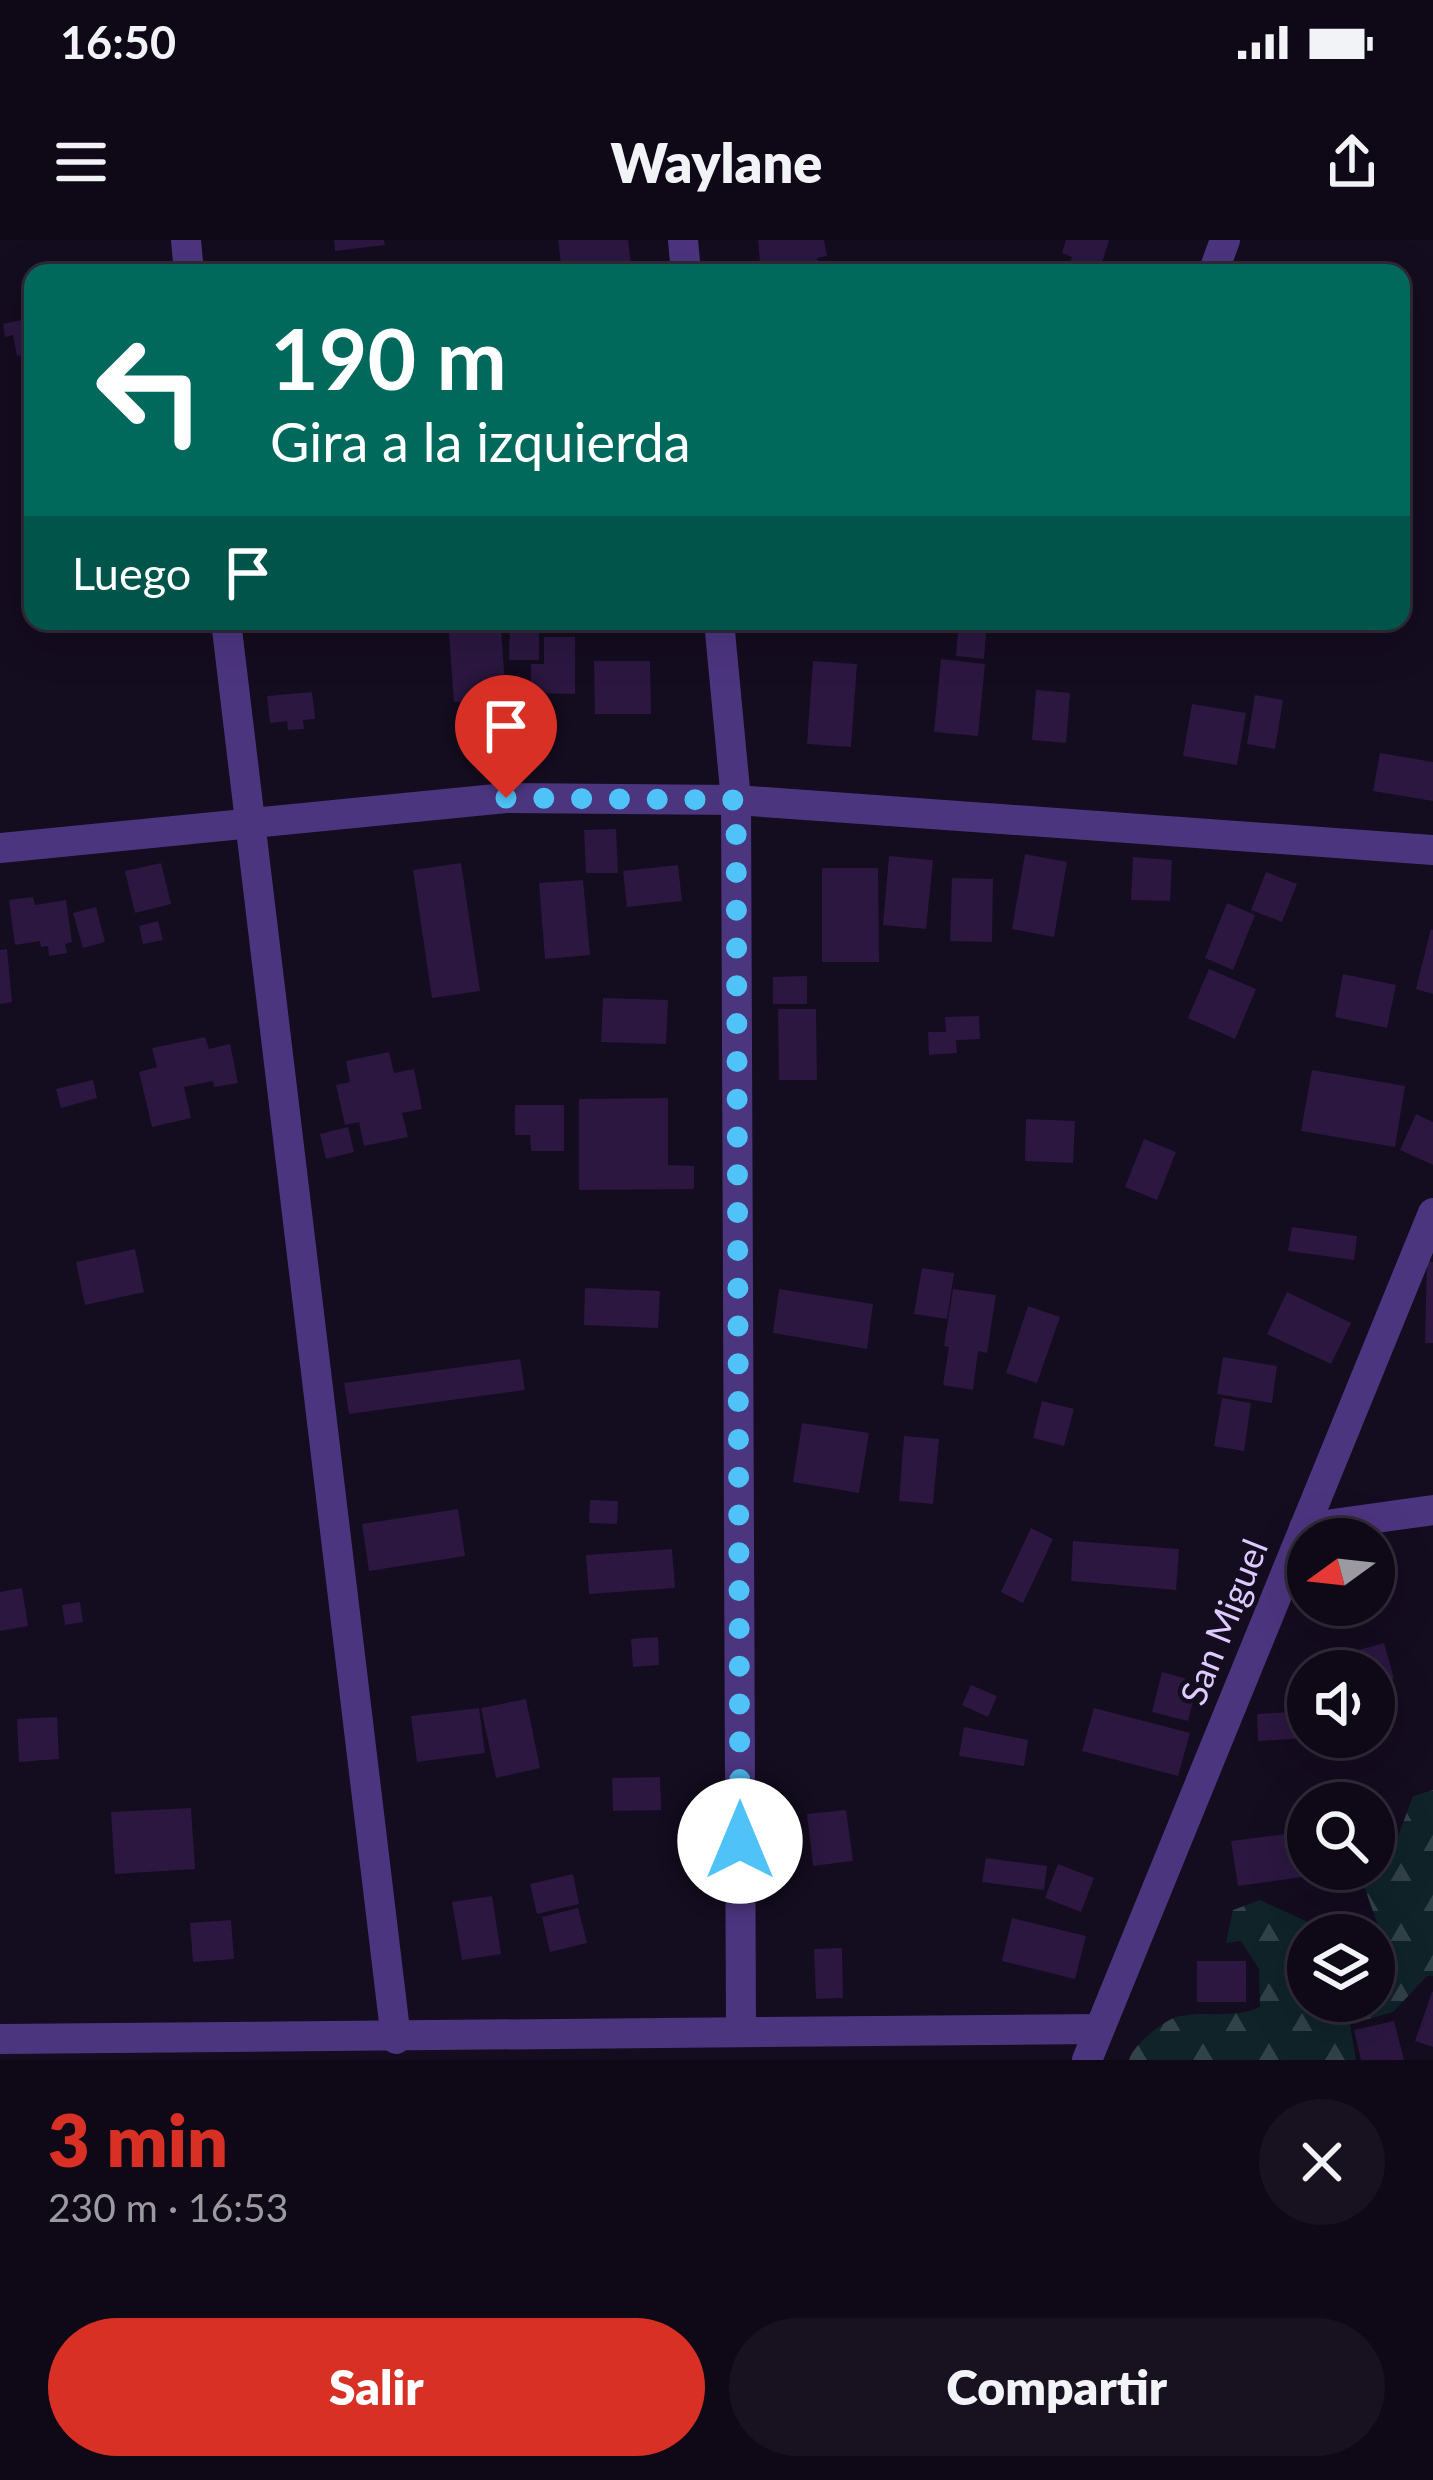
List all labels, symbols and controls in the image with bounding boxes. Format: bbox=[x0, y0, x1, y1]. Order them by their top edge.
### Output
text: 16:50 bbox=[60, 15, 176, 69]
icon: menu bbox=[48, 129, 114, 195]
icon: share bbox=[1319, 129, 1385, 195]
text: Waylane bbox=[611, 130, 822, 195]
text: 190 m bbox=[270, 307, 507, 408]
icon: left bbox=[72, 312, 228, 468]
text: Gira a la izquierda bbox=[270, 409, 691, 474]
icon: arrive bbox=[215, 540, 281, 606]
text: Luego bbox=[72, 546, 191, 600]
pin bbox=[455, 675, 557, 798]
icon: arrive bbox=[473, 693, 539, 759]
north arrow bbox=[1287, 1518, 1395, 1626]
map controls bbox=[1287, 1518, 1395, 2022]
street label: San Miguel bbox=[1170, 1532, 1276, 1711]
button: sound bbox=[1287, 1650, 1395, 1758]
position arrow bbox=[677, 1778, 803, 1904]
button: search bbox=[1287, 1782, 1395, 1890]
button: layers bbox=[1287, 1914, 1395, 2022]
text: 3 min bbox=[48, 2096, 228, 2182]
button: close bbox=[1259, 2099, 1385, 2225]
text: 230 m · 16:53 bbox=[48, 2184, 288, 2230]
button: Salir bbox=[48, 2318, 705, 2456]
button: Compartir bbox=[729, 2318, 1385, 2456]

